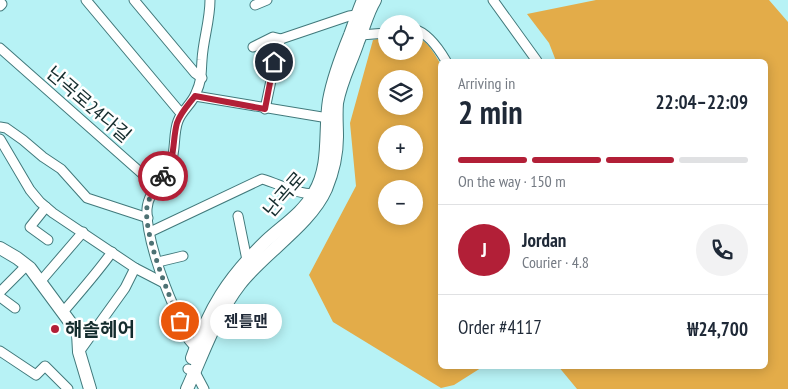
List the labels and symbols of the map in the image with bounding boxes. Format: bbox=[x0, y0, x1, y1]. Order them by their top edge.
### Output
pin bbox=[253, 41, 295, 83]
street label: 난곡로24다길 bbox=[42, 61, 136, 147]
courier bbox=[138, 151, 188, 201]
street label: 난곡로 bbox=[258, 166, 310, 222]
pin bbox=[159, 300, 201, 342]
callout: 젠틀맨 bbox=[210, 304, 282, 338]
place label: 해솔헤어 bbox=[65, 317, 135, 341]
marker: 해솔헤어 bbox=[49, 323, 61, 335]

